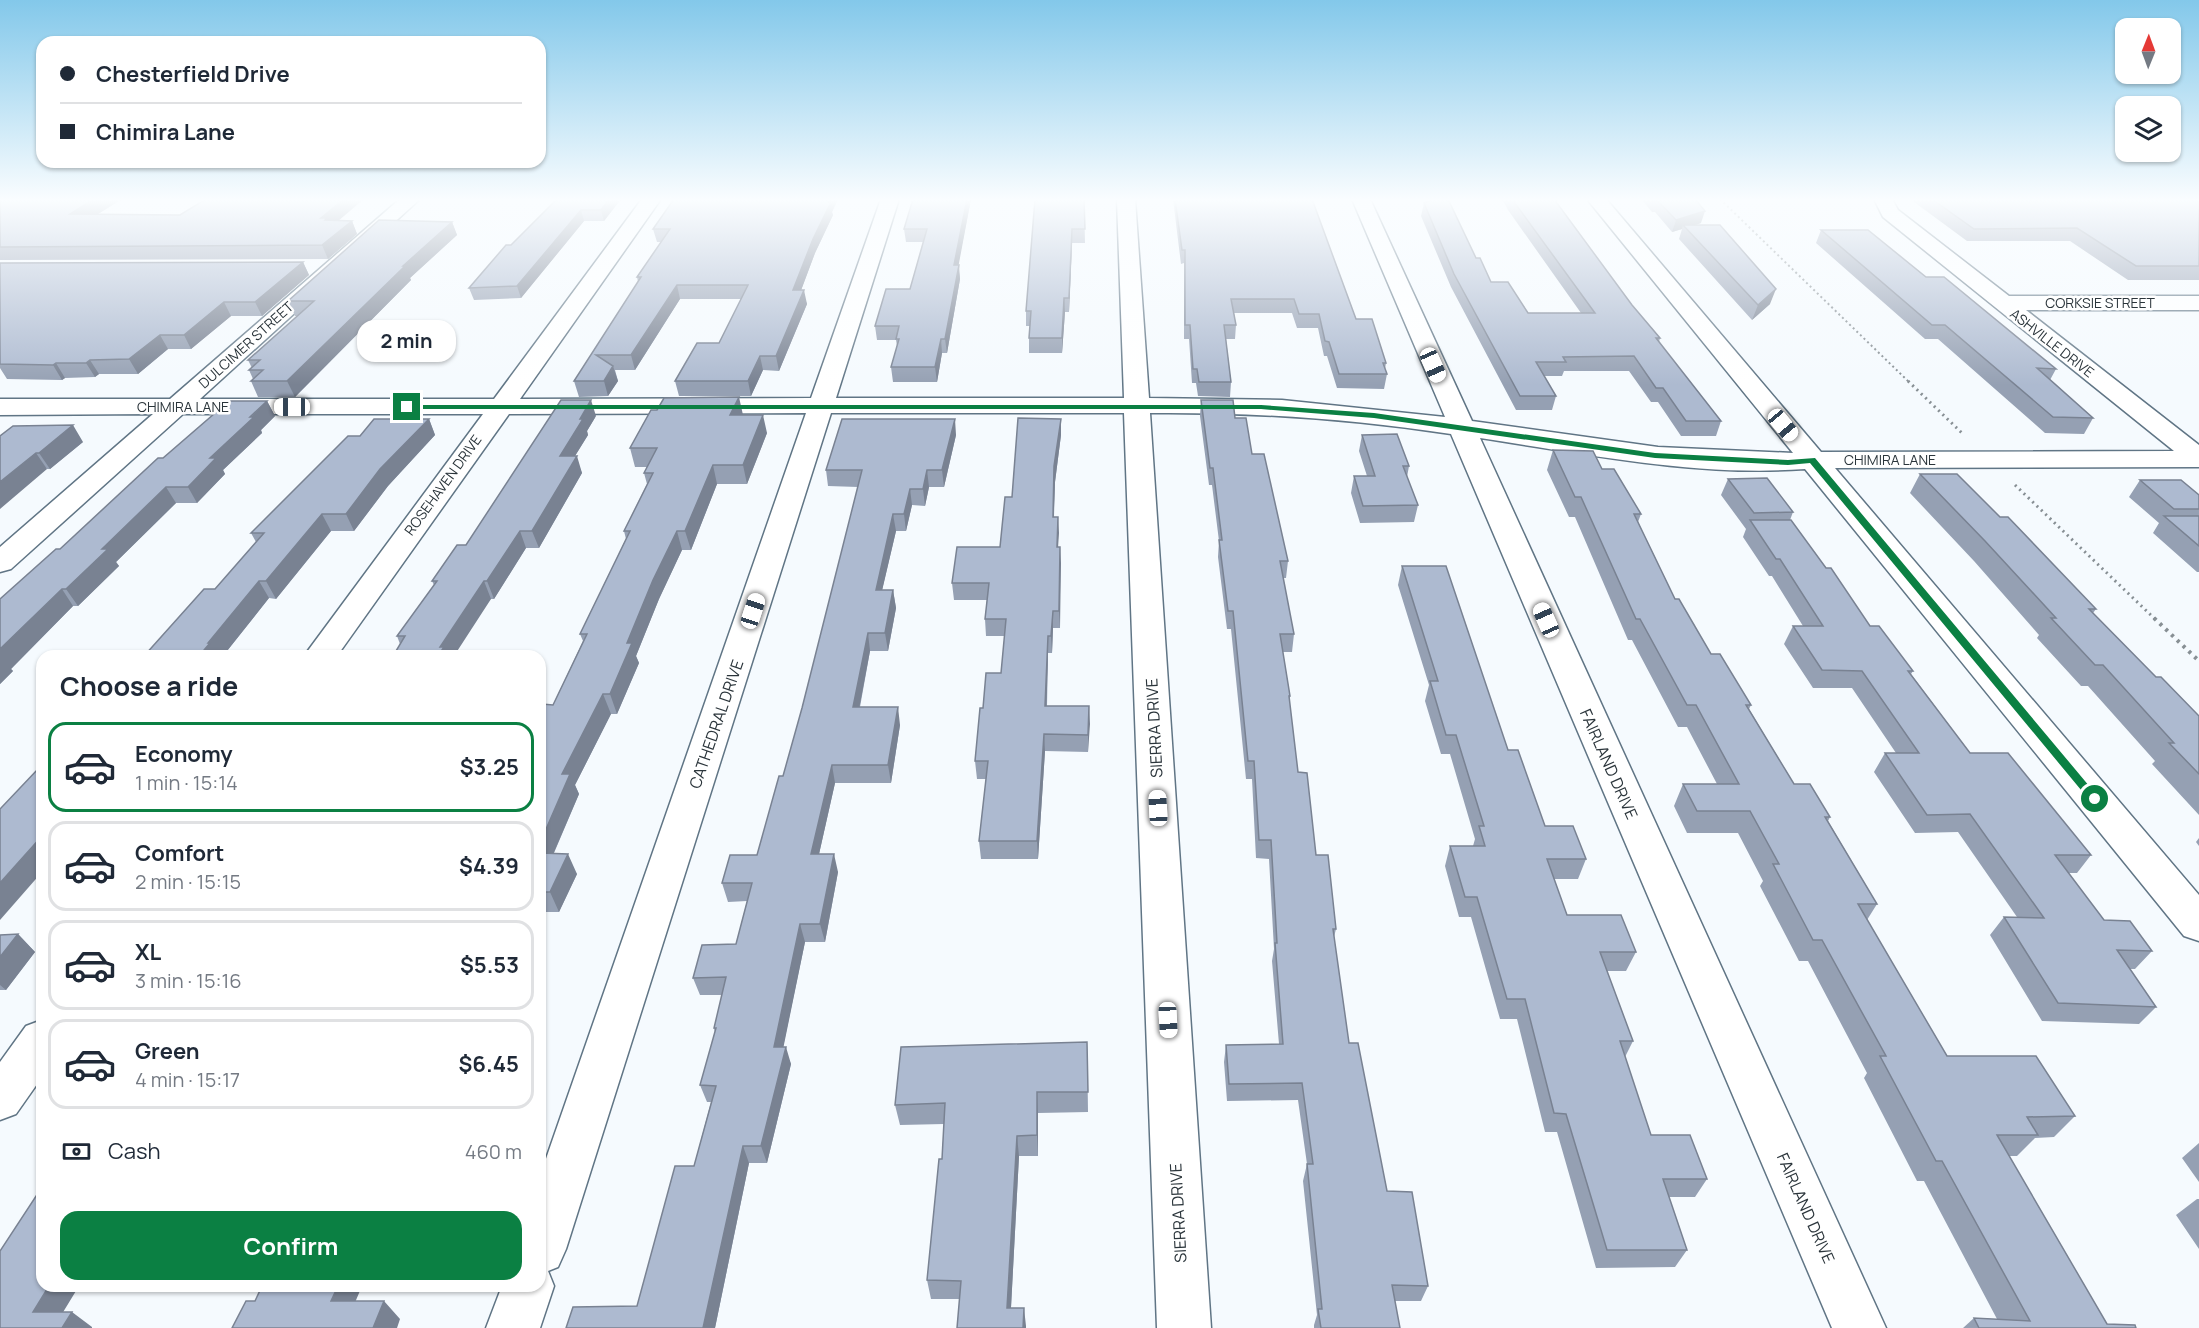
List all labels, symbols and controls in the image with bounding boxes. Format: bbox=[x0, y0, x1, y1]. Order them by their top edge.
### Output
north arrow bbox=[2115, 18, 2181, 84]
map controls bbox=[2115, 18, 2181, 162]
text: Chesterfield Drive bbox=[96, 59, 290, 89]
button: layers bbox=[2115, 96, 2181, 162]
text: Chimira Lane bbox=[96, 117, 235, 147]
street label: CORKSIE STREET bbox=[2045, 293, 2155, 312]
street label: DULCIMER STREET bbox=[194, 297, 298, 392]
street label: ASHVILLE DRIVE bbox=[2006, 304, 2098, 381]
callout: 2 min bbox=[358, 320, 456, 362]
text: 2 min bbox=[380, 327, 433, 354]
car bbox=[1417, 345, 1449, 385]
route end bbox=[393, 393, 420, 420]
street label: CHIMIRA LANE bbox=[137, 397, 229, 416]
car bbox=[274, 398, 310, 416]
car bbox=[1765, 405, 1801, 445]
street label: ROSEHAVEN DRIVE bbox=[400, 431, 485, 539]
street label: CHIMIRA LANE bbox=[1844, 450, 1936, 469]
car bbox=[739, 591, 767, 631]
car bbox=[1530, 600, 1562, 640]
street label: CATHEDRAL DRIVE bbox=[684, 657, 748, 791]
text: Choose a ride bbox=[60, 667, 238, 704]
street label: SIERRA DRIVE bbox=[1140, 678, 1168, 778]
street label: FAIRLAND DRIVE bbox=[1575, 705, 1643, 823]
text: Economy bbox=[135, 739, 233, 769]
icon: car bbox=[63, 740, 117, 794]
text: $3.25 bbox=[460, 752, 519, 782]
text: 1 min · 15:14 bbox=[135, 769, 238, 796]
route start bbox=[2081, 785, 2108, 812]
car bbox=[1148, 790, 1168, 826]
text: Comfort bbox=[135, 838, 224, 868]
icon: car bbox=[63, 839, 117, 893]
text: $4.39 bbox=[459, 851, 519, 881]
text: 2 min · 15:15 bbox=[135, 868, 241, 895]
text: XL bbox=[135, 937, 161, 967]
icon: car bbox=[63, 938, 117, 992]
text: $5.53 bbox=[460, 950, 519, 980]
text: 3 min · 15:16 bbox=[135, 967, 242, 994]
car bbox=[1158, 1002, 1178, 1038]
text: Green bbox=[135, 1036, 200, 1066]
icon: car bbox=[63, 1037, 117, 1091]
text: $6.45 bbox=[459, 1049, 519, 1079]
text: 4 min · 15:17 bbox=[135, 1066, 240, 1093]
icon: cash bbox=[60, 1135, 93, 1168]
text: Cash bbox=[108, 1136, 161, 1166]
text: 460 m bbox=[465, 1138, 522, 1165]
street label: FAIRLAND DRIVE bbox=[1772, 1149, 1840, 1267]
street label: SIERRA DRIVE bbox=[1164, 1163, 1192, 1263]
button: Confirm bbox=[60, 1211, 522, 1280]

